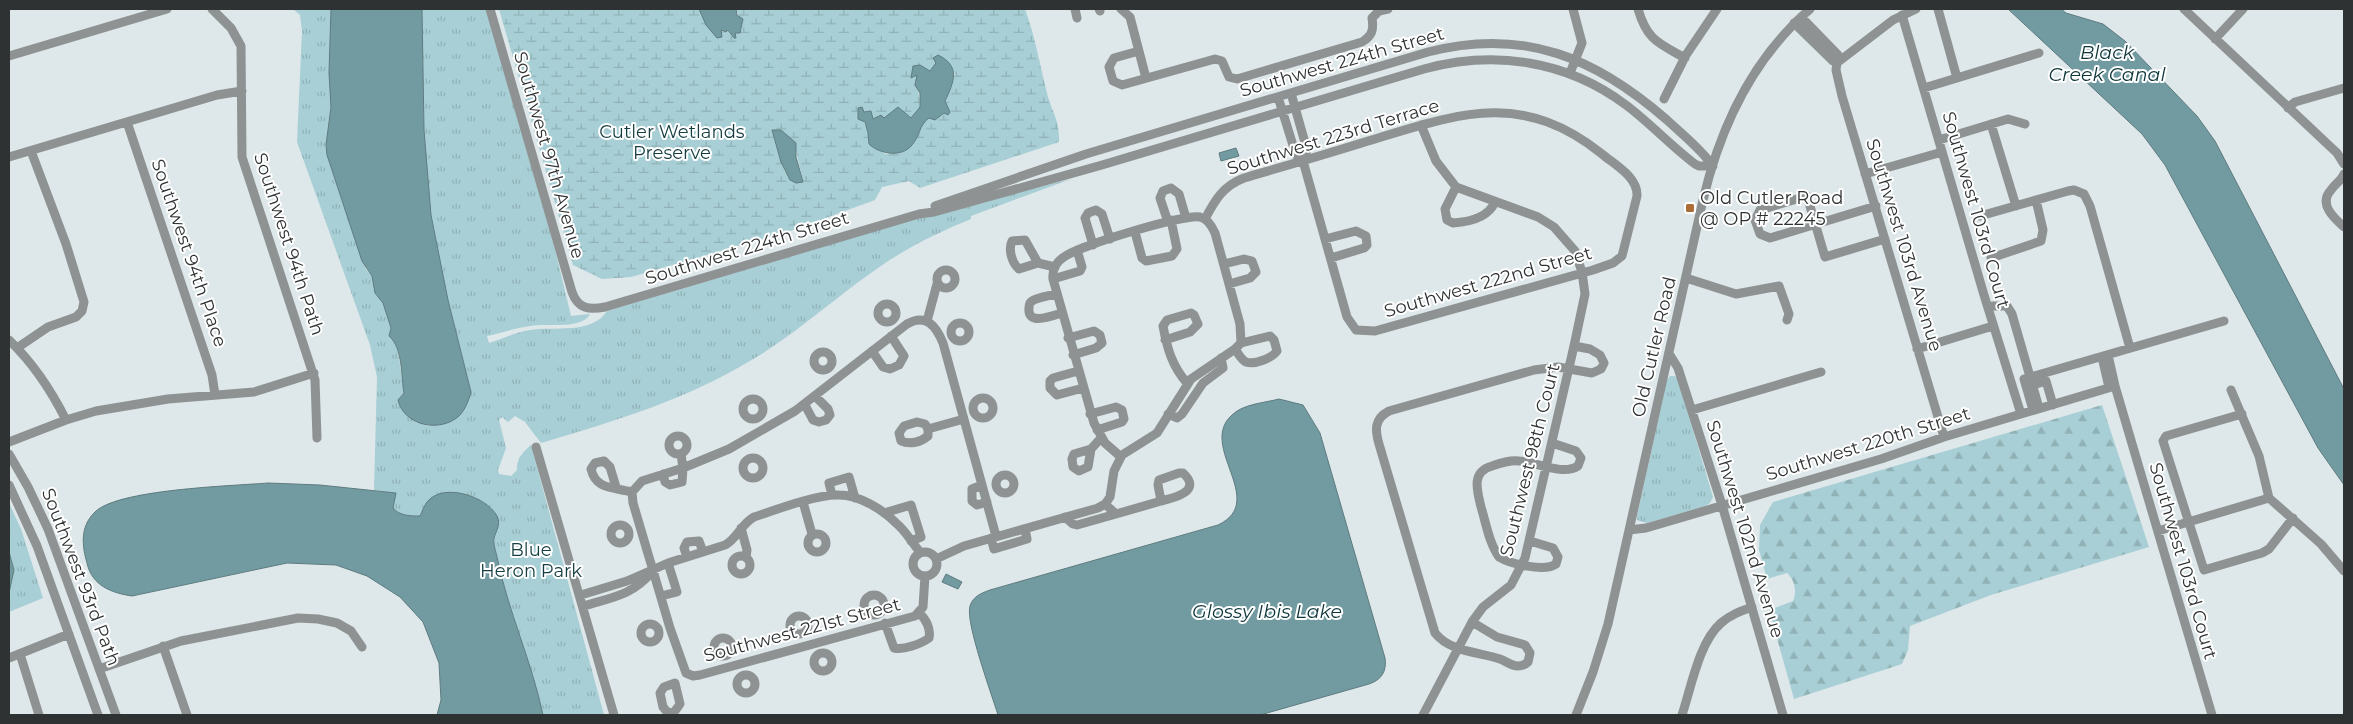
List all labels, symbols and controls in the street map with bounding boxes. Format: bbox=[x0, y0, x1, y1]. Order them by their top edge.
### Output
street label: Southwest 224th Street bbox=[1237, 22, 1447, 102]
water label: Black Creek Canal bbox=[2048, 41, 2166, 86]
street label: Southwest 97th Avenue bbox=[509, 49, 589, 261]
street label: Southwest 223rd Terrace bbox=[1224, 94, 1442, 180]
street label: Southwest 103rd Court bbox=[1937, 109, 2015, 311]
park label: Cutler Wetlands Preserve bbox=[599, 121, 745, 164]
street label: Southwest 103rd Avenue bbox=[1861, 136, 1947, 354]
street label: Southwest 94th Path bbox=[249, 150, 329, 338]
street label: Southwest 94th Place bbox=[146, 156, 232, 350]
place label: Old Cutler Road @ OP # 22245 bbox=[1700, 187, 1843, 230]
marker: Old Cutler Road @ OP # 22245 bbox=[1684, 202, 1696, 214]
street label: Southwest 224th Street bbox=[643, 207, 851, 289]
street label: Southwest 222nd Street bbox=[1382, 242, 1594, 322]
street label: Old Cutler Road bbox=[1627, 275, 1681, 419]
street label: Southwest 98th Court bbox=[1495, 361, 1565, 559]
street label: Southwest 220th Street bbox=[1763, 402, 1973, 486]
street label: Southwest 102nd Avenue bbox=[1701, 417, 1789, 641]
street label: Southwest 103rd Court bbox=[2144, 460, 2222, 662]
street label: Southwest 93rd Path bbox=[37, 485, 125, 669]
park label: Blue Heron Park bbox=[480, 539, 582, 582]
street label: Southwest 221st Street bbox=[701, 593, 903, 667]
water label: Glossy Ibis Lake bbox=[1192, 600, 1342, 623]

